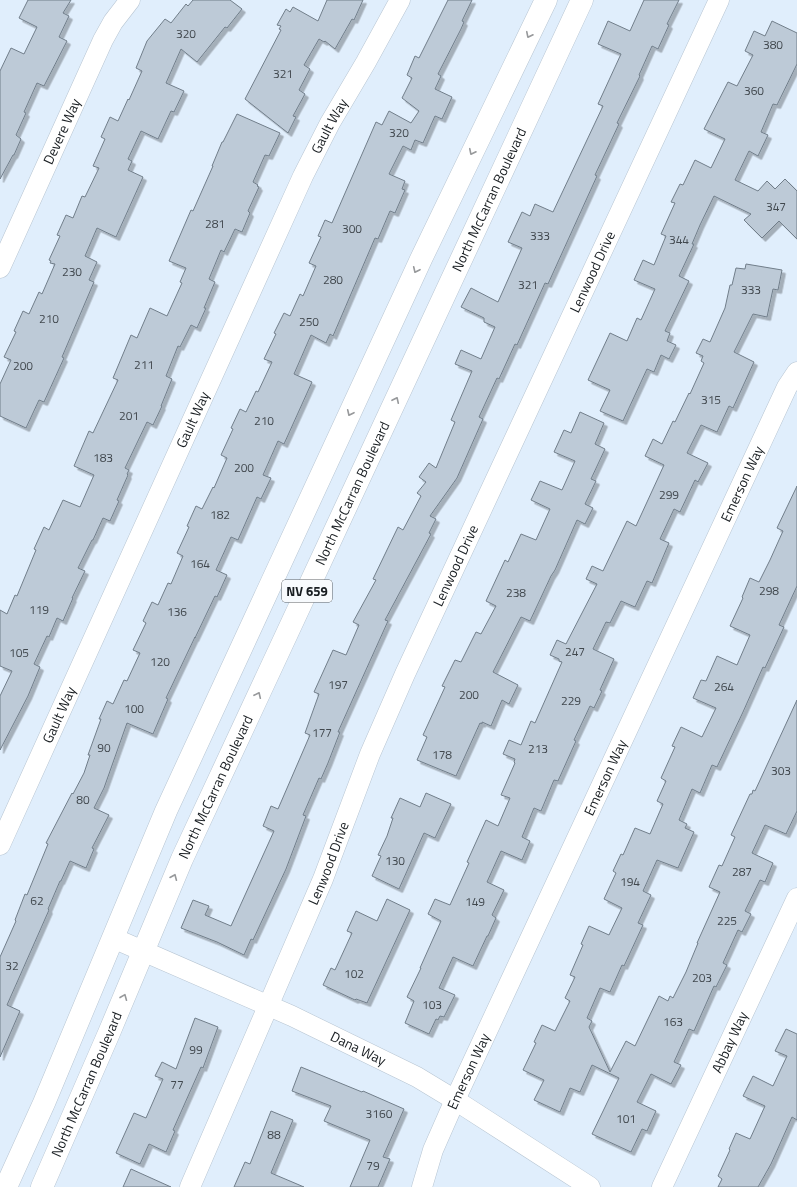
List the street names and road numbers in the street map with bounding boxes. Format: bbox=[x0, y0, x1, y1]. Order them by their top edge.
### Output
street label: Devere Way bbox=[37, 94, 85, 168]
street label: Gault Way bbox=[305, 94, 353, 157]
street label: North McCarran Boulevard bbox=[446, 124, 531, 275]
street label: Lenwood Drive bbox=[564, 227, 620, 316]
street label: Gault Way bbox=[170, 387, 214, 451]
street label: North McCarran Boulevard bbox=[309, 418, 394, 568]
street label: Emerson Way bbox=[715, 442, 768, 525]
street label: Lenwood Drive bbox=[427, 521, 483, 610]
road number: NV 659 bbox=[282, 580, 332, 602]
street label: Gault Way bbox=[37, 683, 81, 746]
street label: North McCarran Boulevard bbox=[173, 712, 258, 862]
street label: Emerson Way bbox=[578, 736, 632, 819]
street label: Lenwood Drive bbox=[302, 819, 354, 908]
street label: Abbay Way bbox=[706, 1007, 753, 1076]
street label: North McCarran Boulevard bbox=[45, 1008, 127, 1160]
street label: Dana Way bbox=[327, 1025, 390, 1071]
street label: Emerson Way bbox=[441, 1029, 495, 1112]

